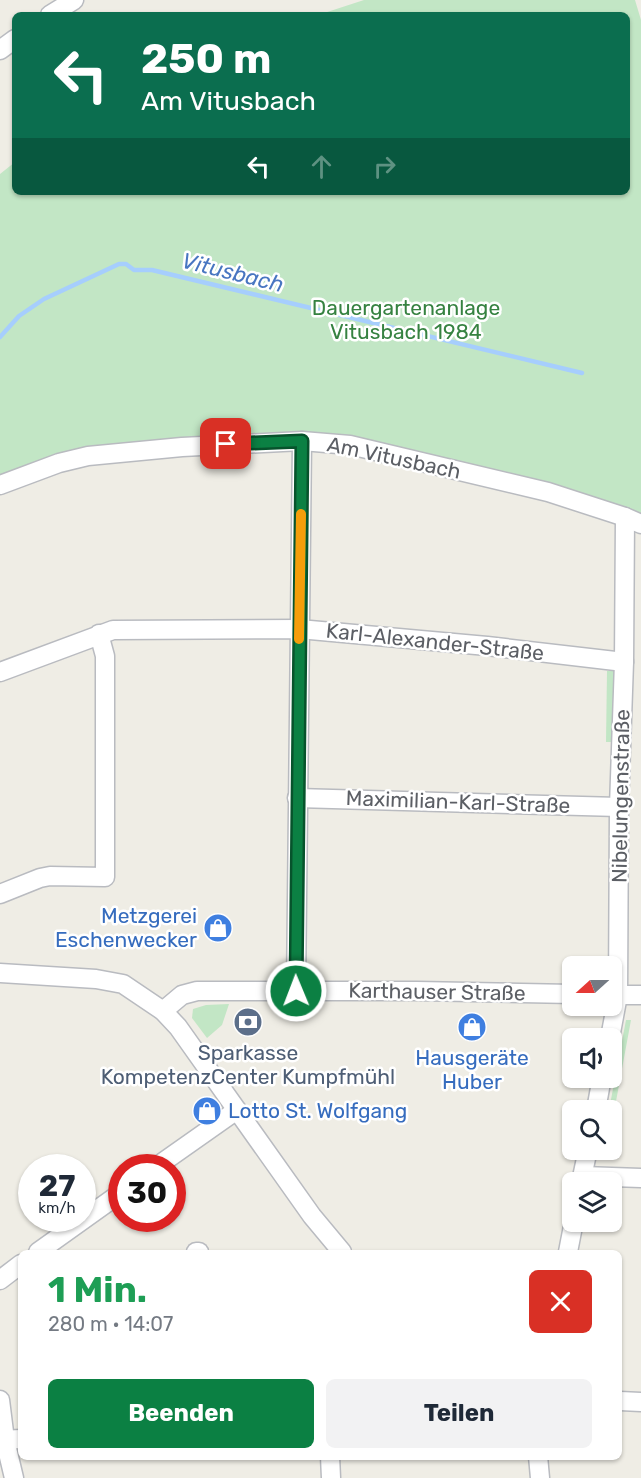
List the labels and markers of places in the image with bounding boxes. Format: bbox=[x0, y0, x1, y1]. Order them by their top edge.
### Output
pin bbox=[200, 418, 251, 469]
place label: Metzgerei Eschenwecker bbox=[55, 903, 197, 952]
shop icon: Metzgerei Eschenwecker bbox=[202, 912, 234, 944]
bank icon: Sparkasse KompetenzCenter Kumpfmühl bbox=[232, 1006, 264, 1038]
shop icon: Hausgeräte Huber bbox=[456, 1011, 488, 1043]
place label: Sparkasse KompetenzCenter Kumpfmühl bbox=[101, 1040, 395, 1089]
place label: Hausgeräte Huber bbox=[415, 1045, 529, 1094]
shop icon: Lotto St. Wolfgang bbox=[191, 1095, 223, 1127]
place label: Lotto St. Wolfgang bbox=[228, 1098, 407, 1123]

